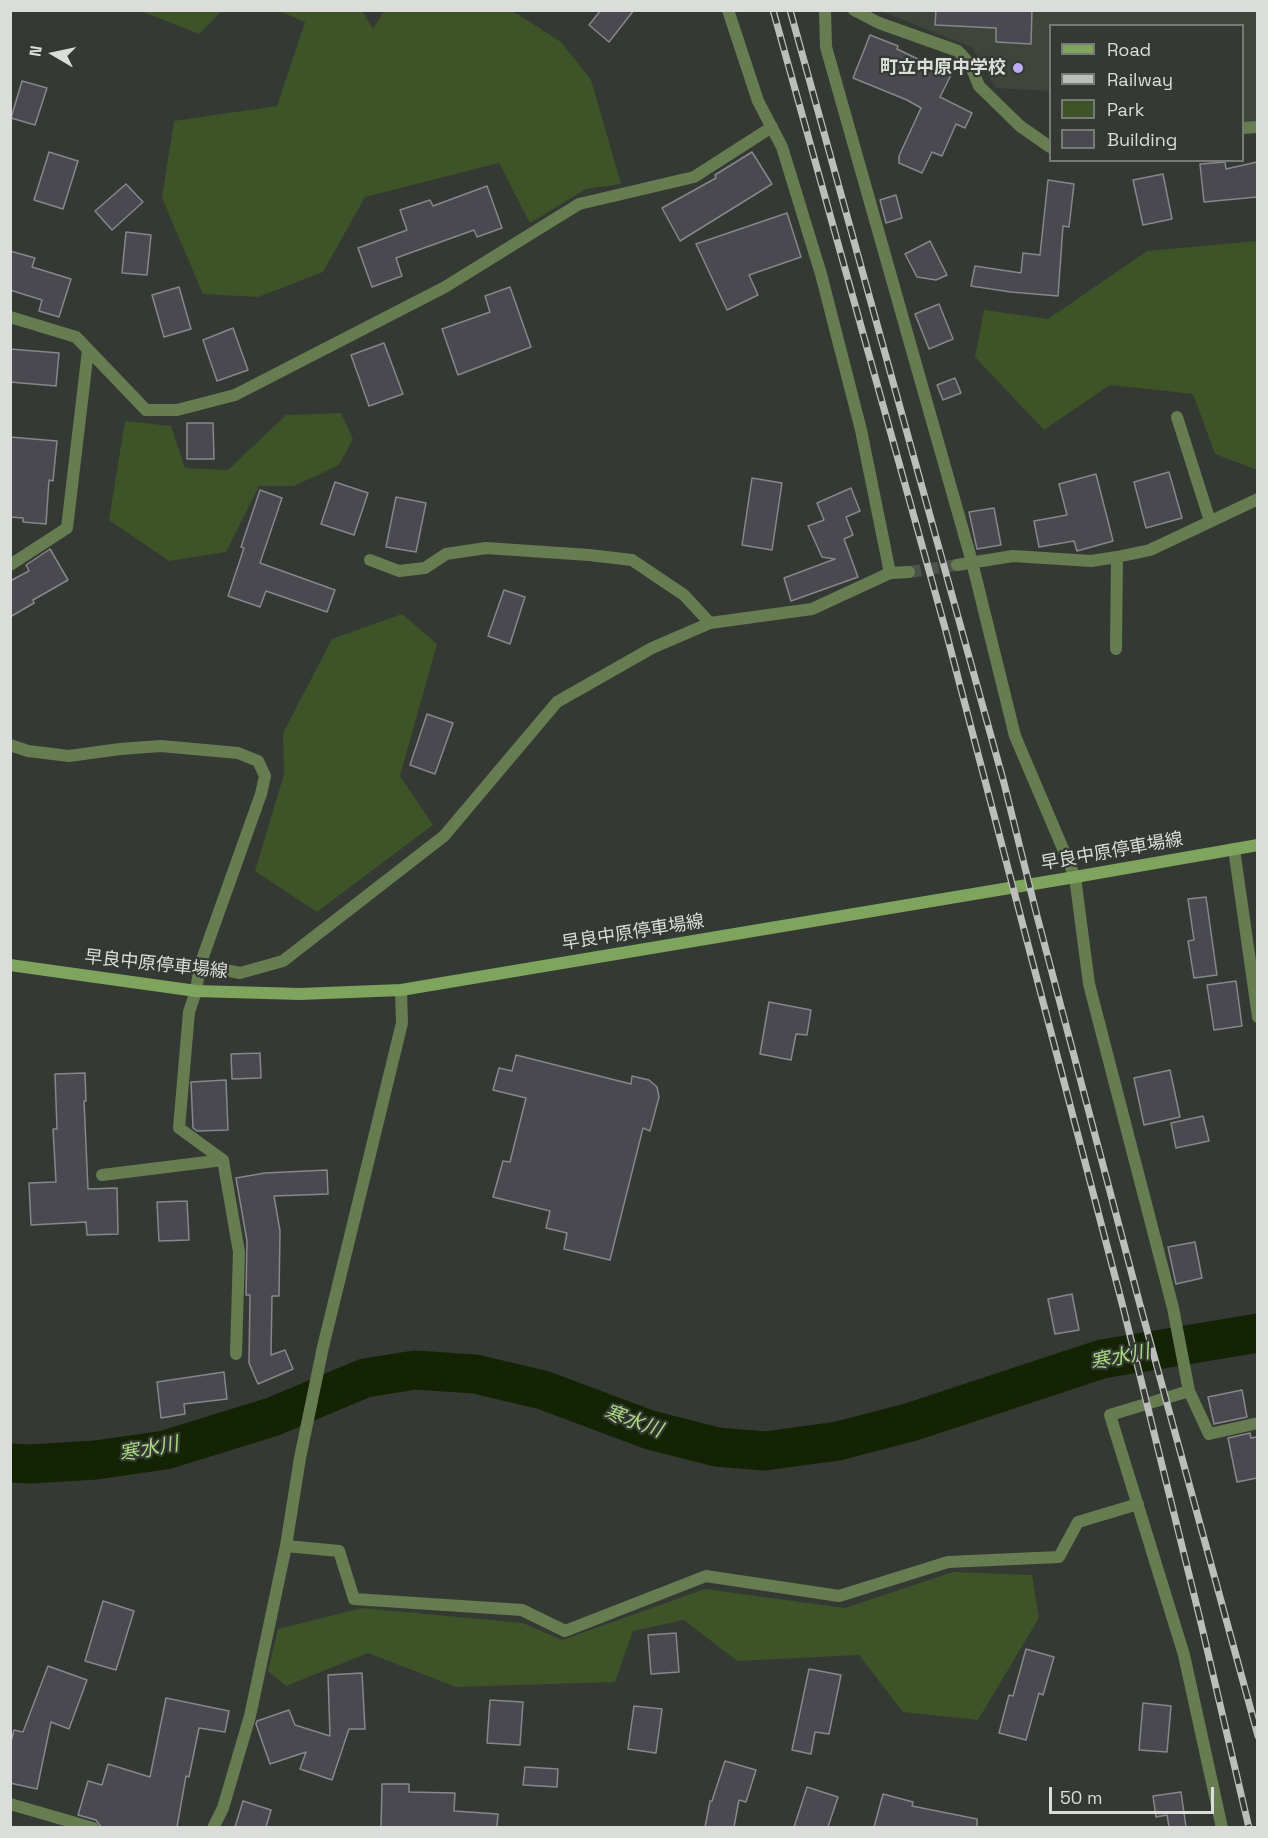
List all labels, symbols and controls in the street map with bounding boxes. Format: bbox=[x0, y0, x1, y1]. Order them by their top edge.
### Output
north arrow bbox=[24, 24, 84, 84]
legend bbox=[1049, 24, 1244, 162]
text: Road bbox=[1107, 38, 1151, 61]
text: N bbox=[25, 44, 47, 58]
place label: 町立中原中学校 bbox=[880, 57, 1006, 79]
marker: 町立中原中学校 bbox=[1011, 61, 1025, 75]
text: Railway bbox=[1107, 68, 1173, 91]
text: Park bbox=[1107, 98, 1144, 121]
text: Building bbox=[1107, 128, 1177, 151]
street label: 早良中原停車場線 bbox=[1039, 829, 1185, 875]
street label: 早良中原停車場線 bbox=[560, 911, 706, 955]
street label: 早良中原停車場線 bbox=[83, 947, 229, 983]
water label: 寒水川 bbox=[1088, 1340, 1152, 1376]
water label: 寒水川 bbox=[601, 1401, 665, 1443]
water label: 寒水川 bbox=[117, 1432, 181, 1468]
scale bar bbox=[1052, 1775, 1217, 1813]
text: 50 m bbox=[1060, 1786, 1102, 1809]

